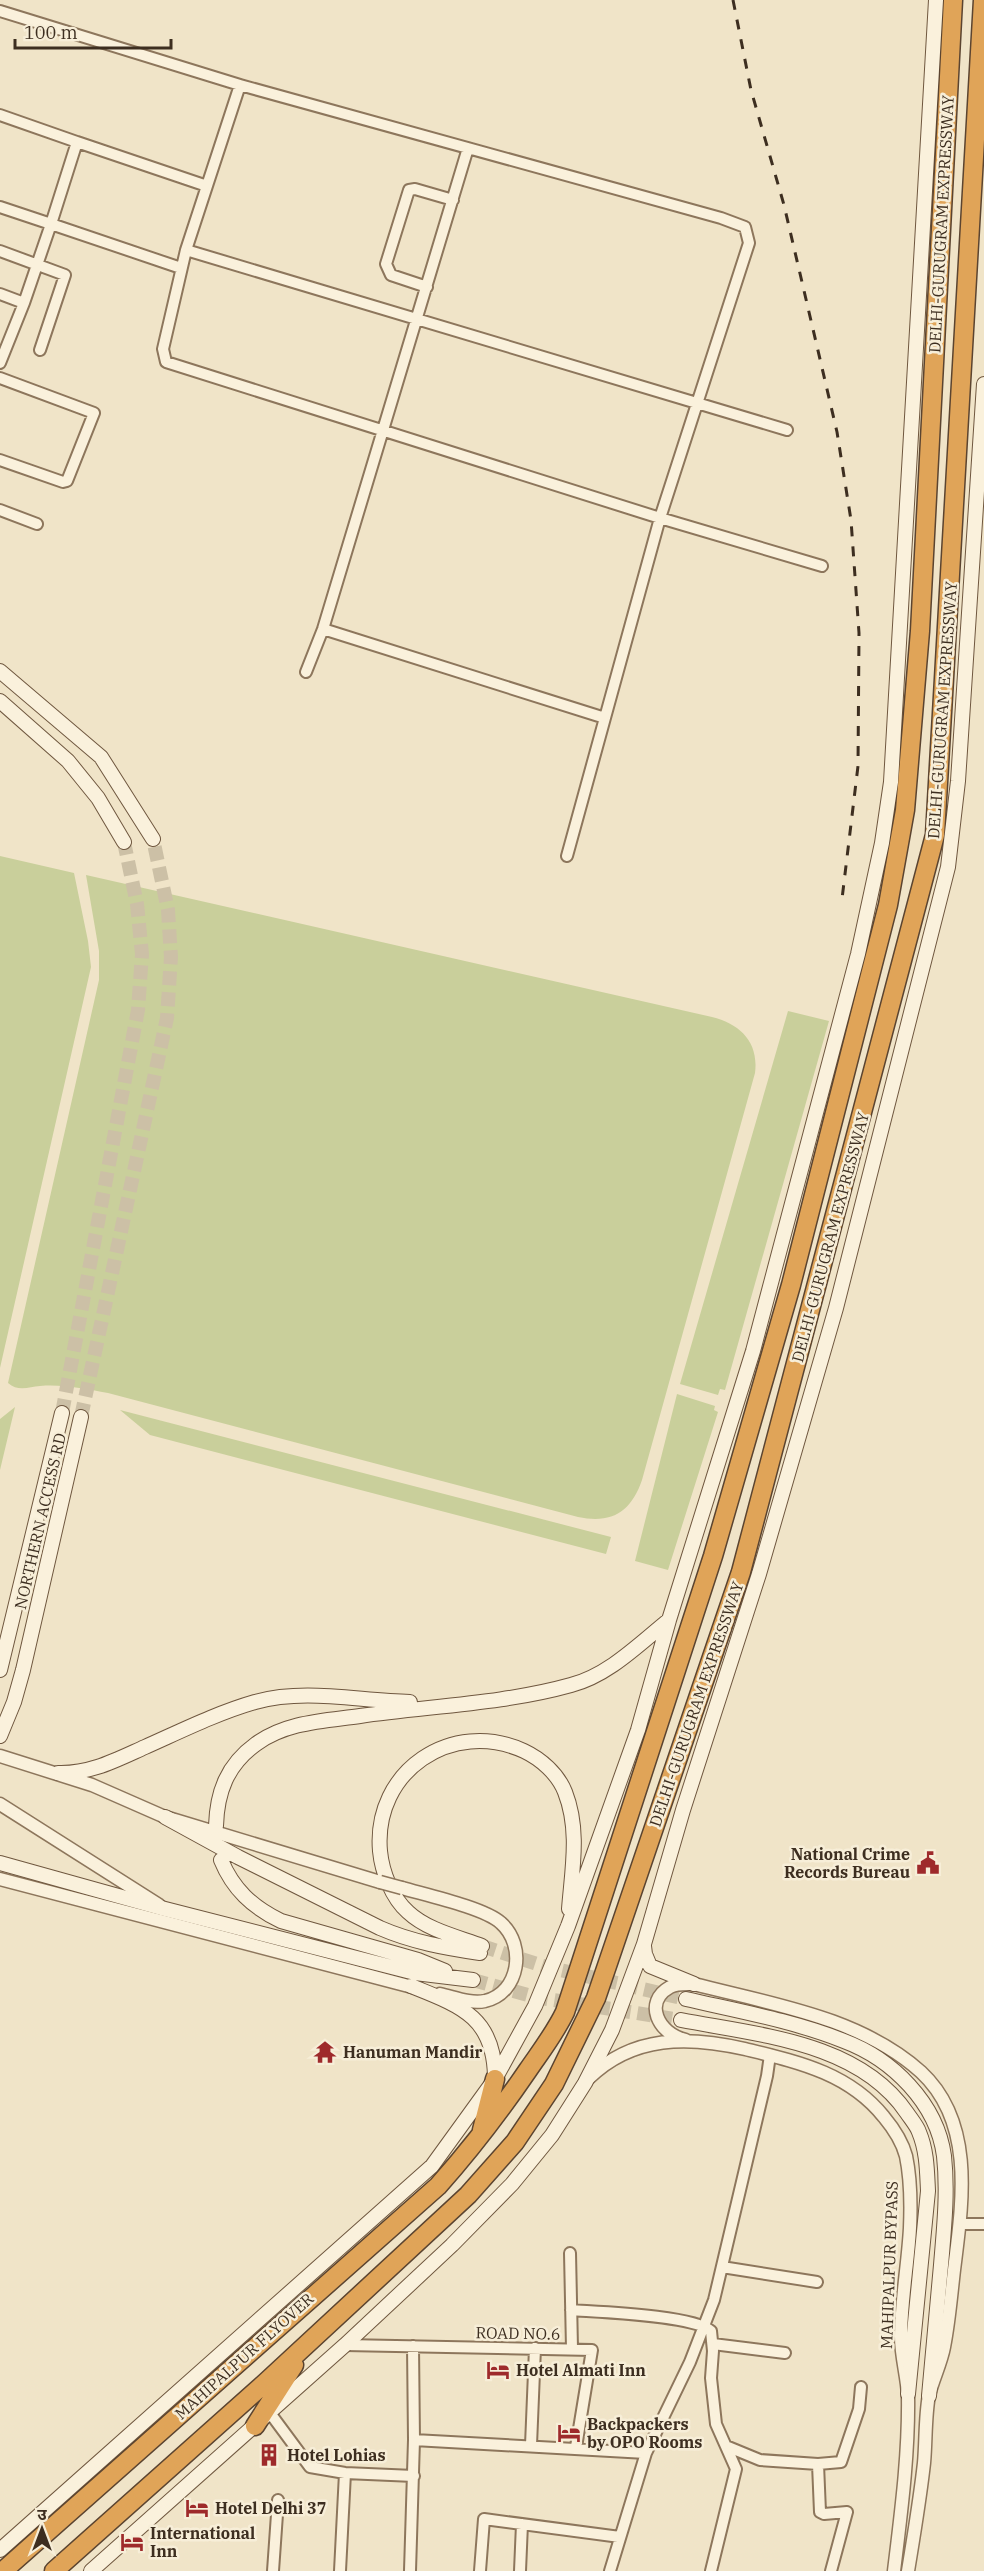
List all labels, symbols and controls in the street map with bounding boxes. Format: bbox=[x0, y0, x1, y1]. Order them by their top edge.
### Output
scale bar bbox=[15, 12, 171, 50]
text: 100 m bbox=[24, 21, 78, 44]
street label: DELHI-GURUGRAM EXPRESSWAY bbox=[924, 95, 958, 353]
street label: DELHI-GURUGRAM EXPRESSWAY bbox=[923, 581, 961, 839]
street label: DELHI-GURUGRAM EXPRESSWAY bbox=[787, 1110, 873, 1364]
street label: NORTHERN ACCESS RD bbox=[10, 1431, 70, 1611]
street label: DELHI-GURUGRAM EXPRESSWAY bbox=[645, 1579, 747, 1829]
place label: National Crime Records Bureau bbox=[784, 1844, 910, 1882]
public building icon: National Crime Records Bureau bbox=[915, 1850, 941, 1876]
temple icon: Hanuman Mandir bbox=[312, 2039, 338, 2065]
place label: Hanuman Mandir bbox=[343, 2042, 483, 2062]
street label: MAHIPALPUR BYPASS bbox=[876, 2180, 902, 2350]
street label: MAHIPALPUR FLYOVER bbox=[171, 2288, 318, 2424]
street label: ROAD NO.6 bbox=[475, 2322, 561, 2344]
hotel icon: Hotel Almati Inn bbox=[485, 2357, 511, 2383]
place label: Hotel Almati Inn bbox=[516, 2360, 646, 2380]
place label: Backpackers by OPO Rooms bbox=[587, 2414, 702, 2452]
hotel icon: Backpackers by OPO Rooms bbox=[556, 2420, 582, 2446]
building icon: Hotel Lohias bbox=[256, 2442, 282, 2468]
place label: Hotel Lohias bbox=[287, 2445, 386, 2465]
hotel icon: Hotel Delhi 37 bbox=[184, 2495, 210, 2521]
place label: Hotel Delhi 37 bbox=[215, 2498, 326, 2518]
north arrow bbox=[12, 2499, 72, 2559]
text: उ bbox=[37, 2504, 47, 2524]
place label: International Inn bbox=[150, 2523, 255, 2561]
hotel icon: International Inn bbox=[119, 2529, 145, 2555]

